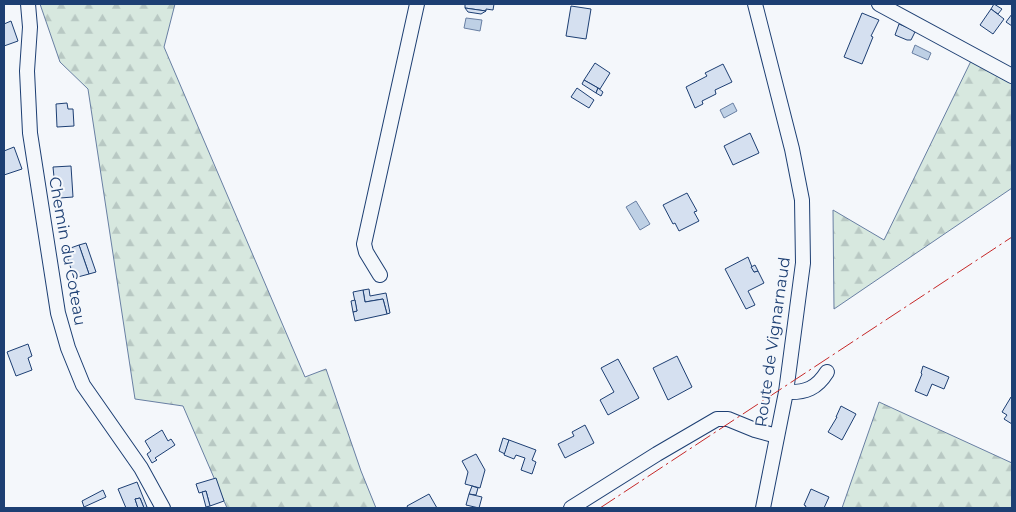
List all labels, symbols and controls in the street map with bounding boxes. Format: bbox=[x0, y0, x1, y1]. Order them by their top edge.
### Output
street label: Chemin du Coteau bbox=[45, 175, 90, 327]
street label: Route de Vignarnaud bbox=[751, 256, 794, 428]

